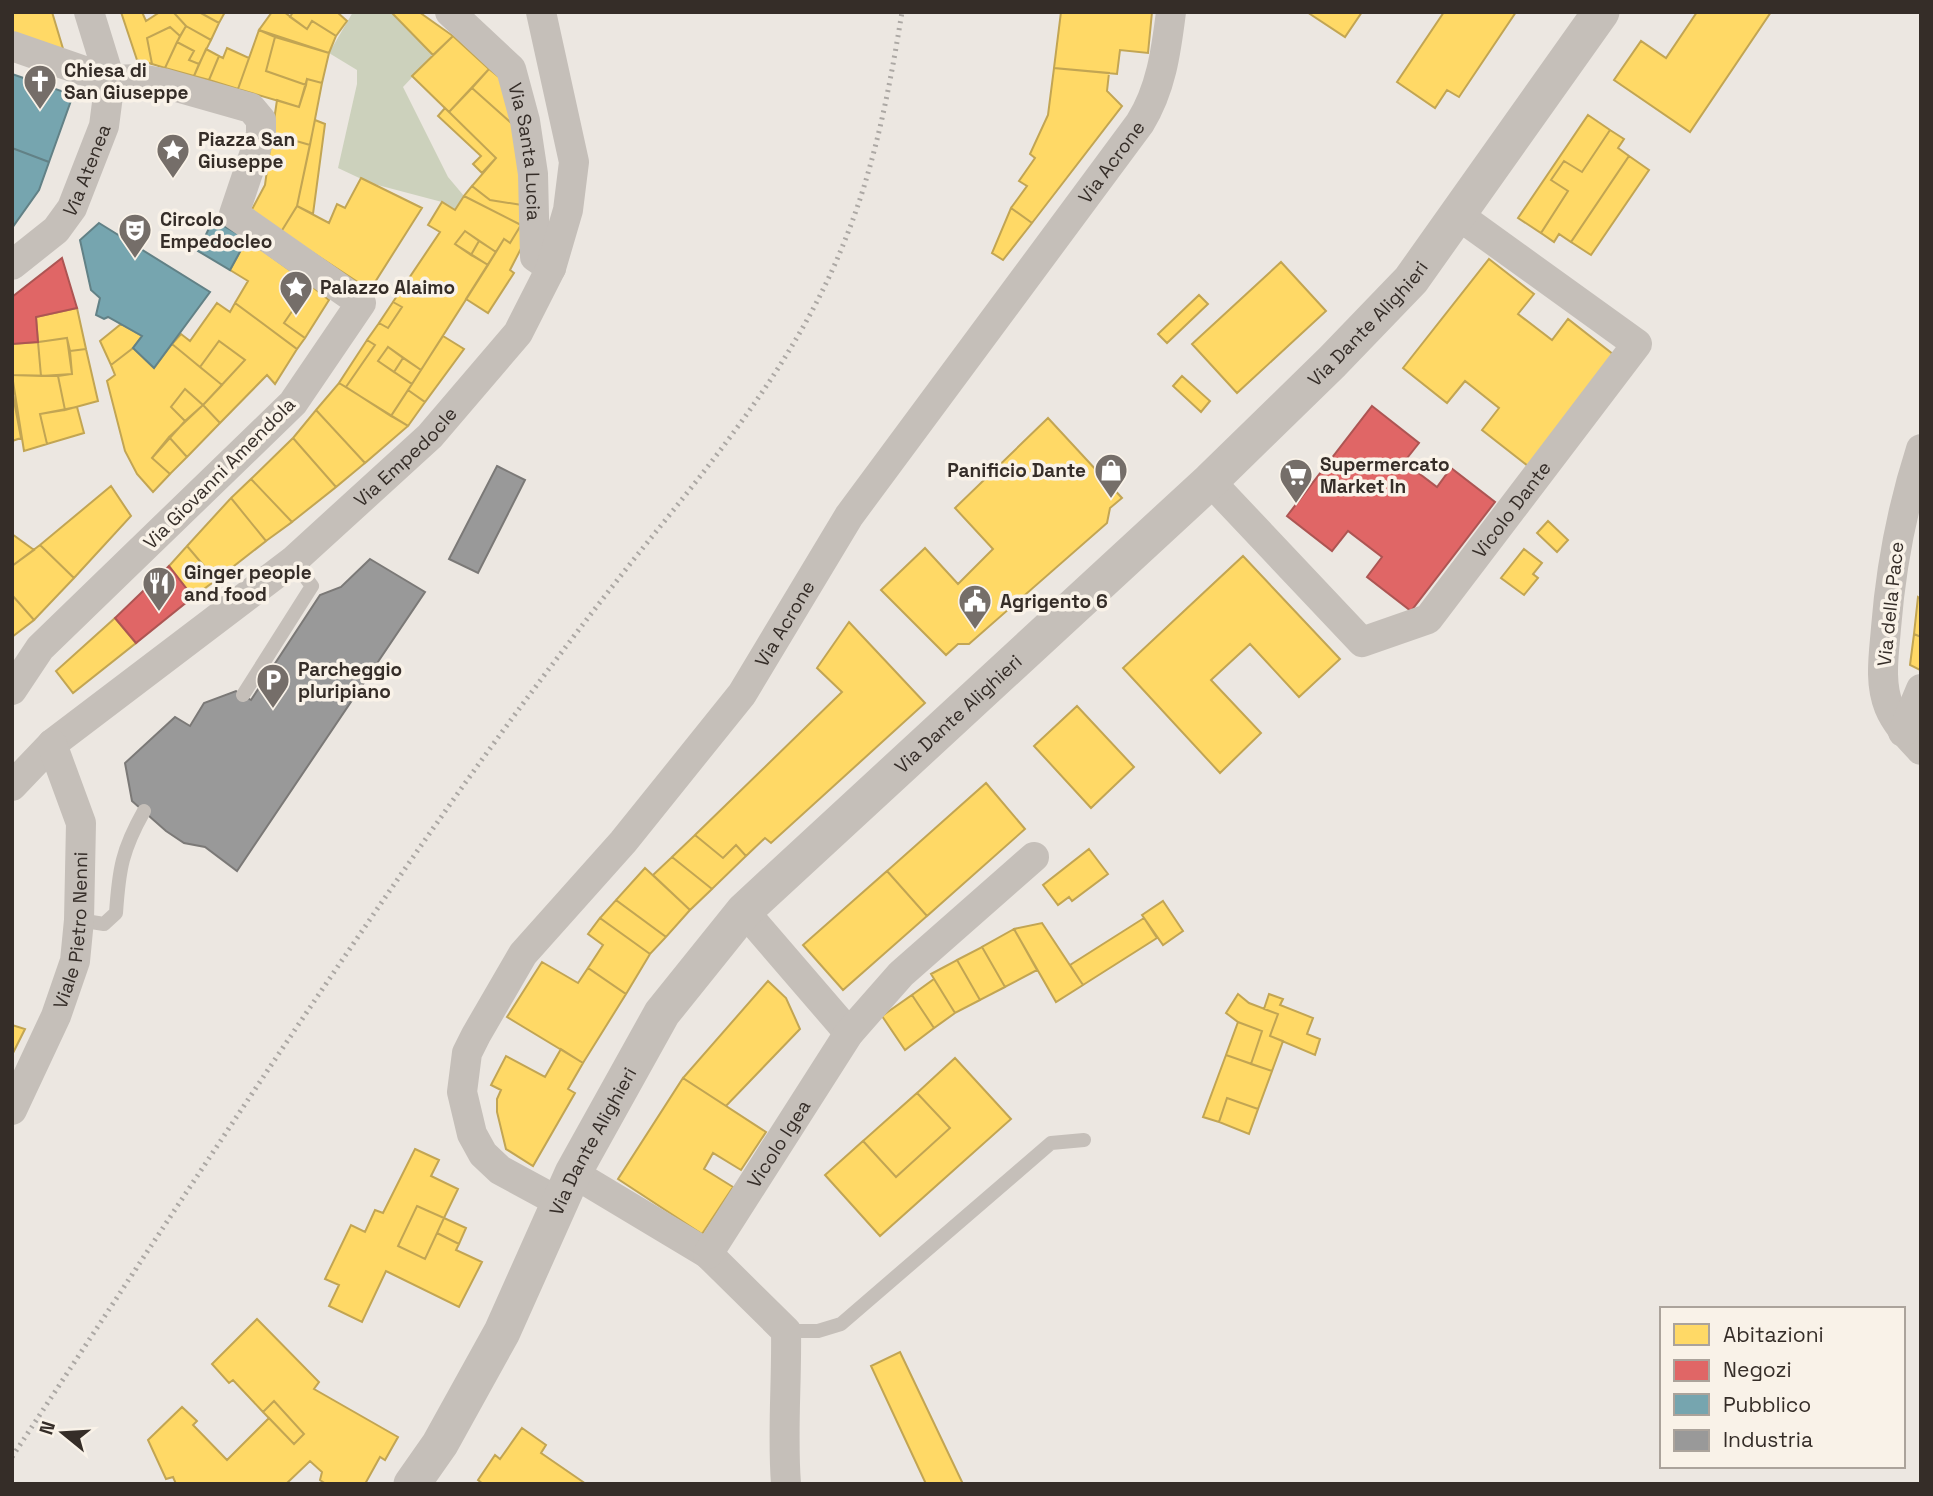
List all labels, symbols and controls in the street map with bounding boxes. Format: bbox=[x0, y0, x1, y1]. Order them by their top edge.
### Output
place label: Chiesa di San Giuseppe bbox=[64, 58, 189, 105]
church icon: Chiesa di San Giuseppe bbox=[21, 62, 59, 111]
street label: Via Santa Lucia bbox=[502, 80, 546, 221]
street label: Via Acrone bbox=[1073, 116, 1151, 208]
street label: Via Atenea bbox=[58, 121, 117, 222]
place label: Piazza San Giuseppe bbox=[198, 127, 295, 174]
place icon: Piazza San Giuseppe bbox=[154, 131, 192, 180]
place label: Circolo Empedocleo bbox=[160, 207, 272, 254]
theatre icon: Circolo Empedocleo bbox=[116, 211, 154, 260]
street label: Via Dante Alighieri bbox=[1302, 256, 1434, 392]
place icon: Palazzo Alaimo bbox=[277, 268, 315, 317]
place label: Palazzo Alaimo bbox=[320, 275, 455, 300]
street label: Via Giovanni Amendola bbox=[138, 392, 301, 555]
street label: Via Empedocle bbox=[349, 402, 463, 512]
shop icon: Panificio Dante bbox=[1092, 451, 1130, 500]
place label: Supermercato Market In bbox=[1320, 452, 1450, 499]
supermarket icon: Supermercato Market In bbox=[1277, 456, 1315, 505]
street label: Vicolo Dante bbox=[1467, 456, 1557, 563]
place label: Panificio Dante bbox=[947, 458, 1086, 483]
street label: Via della Pace bbox=[1872, 540, 1909, 668]
place label: Ginger people and food bbox=[184, 560, 312, 607]
restaurant icon: Ginger people and food bbox=[140, 564, 178, 613]
street label: Via Acrone bbox=[749, 576, 821, 672]
public building icon: Agrigento 6 bbox=[956, 582, 994, 631]
place label: Agrigento 6 bbox=[1000, 589, 1108, 614]
street label: Via Dante Alighieri bbox=[889, 649, 1027, 779]
place label: Parcheggio pluripiano bbox=[298, 657, 402, 704]
parking icon: Parcheggio pluripiano bbox=[254, 661, 292, 710]
street label: Viale Pietro Nenni bbox=[47, 851, 93, 1012]
street label: Via Dante Alighieri bbox=[544, 1063, 642, 1220]
street label: Vicolo Igea bbox=[741, 1095, 816, 1193]
legend bbox=[1660, 1307, 1905, 1468]
text: Abitazioni bbox=[1723, 1321, 1824, 1348]
text: Negozi bbox=[1723, 1356, 1792, 1383]
text: Pubblico bbox=[1723, 1391, 1811, 1418]
north arrow bbox=[28, 1398, 98, 1468]
text: N bbox=[33, 1418, 61, 1438]
text: Industria bbox=[1723, 1426, 1813, 1453]

